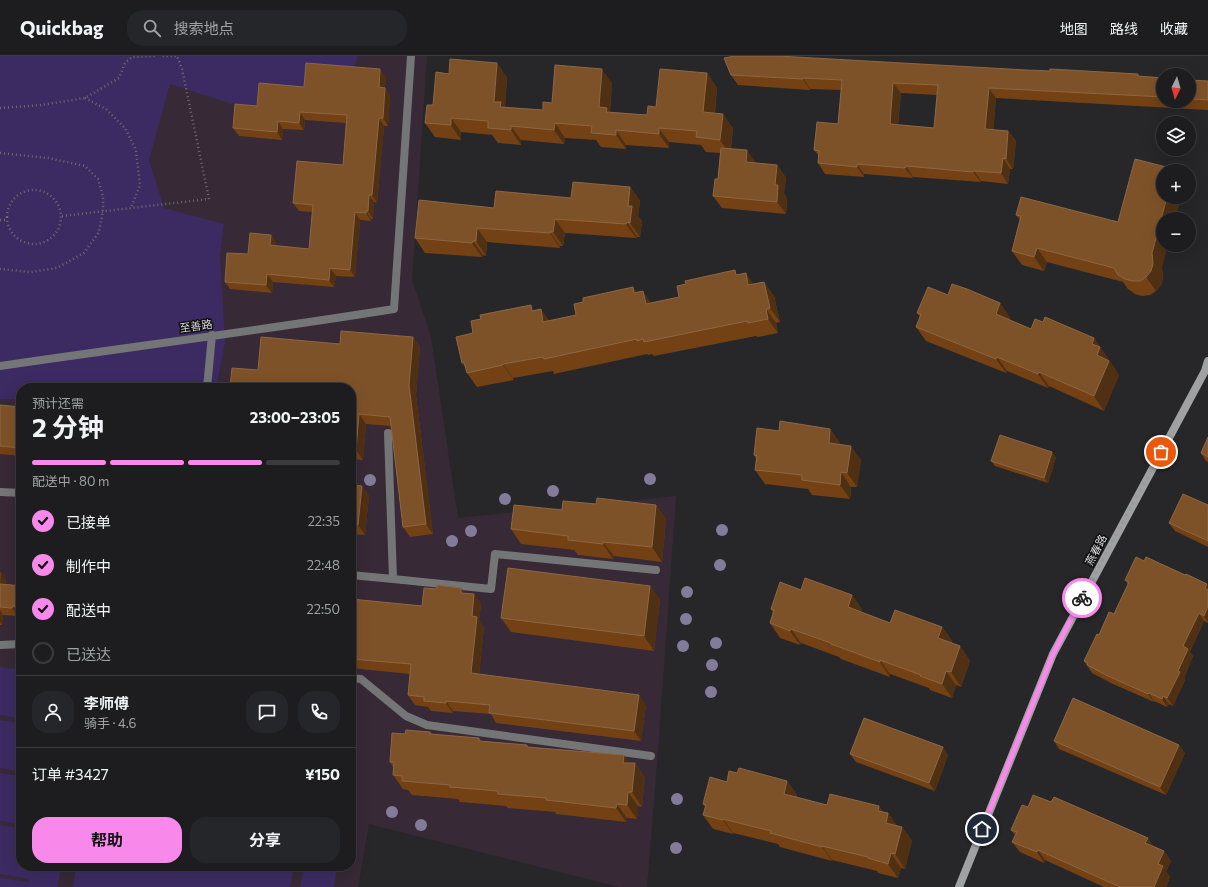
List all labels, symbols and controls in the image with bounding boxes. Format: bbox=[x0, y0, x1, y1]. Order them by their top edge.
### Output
search box bbox=[127, 10, 407, 46]
text: Quickbag bbox=[20, 16, 103, 39]
icon: search bbox=[141, 17, 163, 39]
text: 搜索地点 bbox=[173, 19, 233, 37]
text: 地图 bbox=[1060, 20, 1088, 37]
text: 路线 bbox=[1110, 20, 1138, 37]
text: 收藏 bbox=[1160, 20, 1188, 37]
north arrow bbox=[1156, 68, 1196, 108]
map controls bbox=[1156, 68, 1196, 252]
button: layers bbox=[1156, 116, 1196, 156]
button: + bbox=[1156, 164, 1196, 204]
button: − bbox=[1156, 212, 1196, 252]
street label: 至善路 bbox=[179, 317, 213, 334]
text: 预计还需 bbox=[32, 395, 84, 411]
text: 23:00–23:05 bbox=[250, 408, 340, 426]
text: 2 分钟 bbox=[32, 411, 104, 442]
pin bbox=[1144, 435, 1178, 469]
icon: bag bbox=[1150, 441, 1172, 463]
text: 配送中 · 80 m bbox=[32, 473, 109, 489]
icon: check bbox=[32, 510, 54, 532]
text: 已接单 bbox=[66, 513, 111, 531]
text: 22:35 bbox=[308, 513, 340, 529]
street label: 燕春路 bbox=[1082, 532, 1109, 567]
icon: check bbox=[32, 554, 54, 576]
text: 制作中 bbox=[66, 557, 111, 575]
text: 22:48 bbox=[307, 557, 340, 573]
courier bbox=[1062, 578, 1102, 618]
icon: bike bbox=[1071, 587, 1093, 609]
icon: check bbox=[32, 598, 54, 620]
text: 配送中 bbox=[66, 601, 111, 619]
text: 22:50 bbox=[307, 601, 340, 617]
text: 已送达 bbox=[66, 645, 111, 663]
button: person bbox=[32, 691, 74, 733]
button: chat bbox=[246, 691, 288, 733]
button: phone bbox=[298, 691, 340, 733]
text: 李师傅 bbox=[84, 694, 129, 712]
text: 骑手 · 4.6 bbox=[84, 715, 137, 731]
text: 订单 #3427 bbox=[32, 765, 109, 783]
text: ¥150 bbox=[305, 765, 340, 783]
pin bbox=[965, 812, 999, 846]
button: 帮助 bbox=[32, 817, 182, 863]
button: 分享 bbox=[190, 817, 340, 863]
icon: home bbox=[971, 818, 993, 840]

